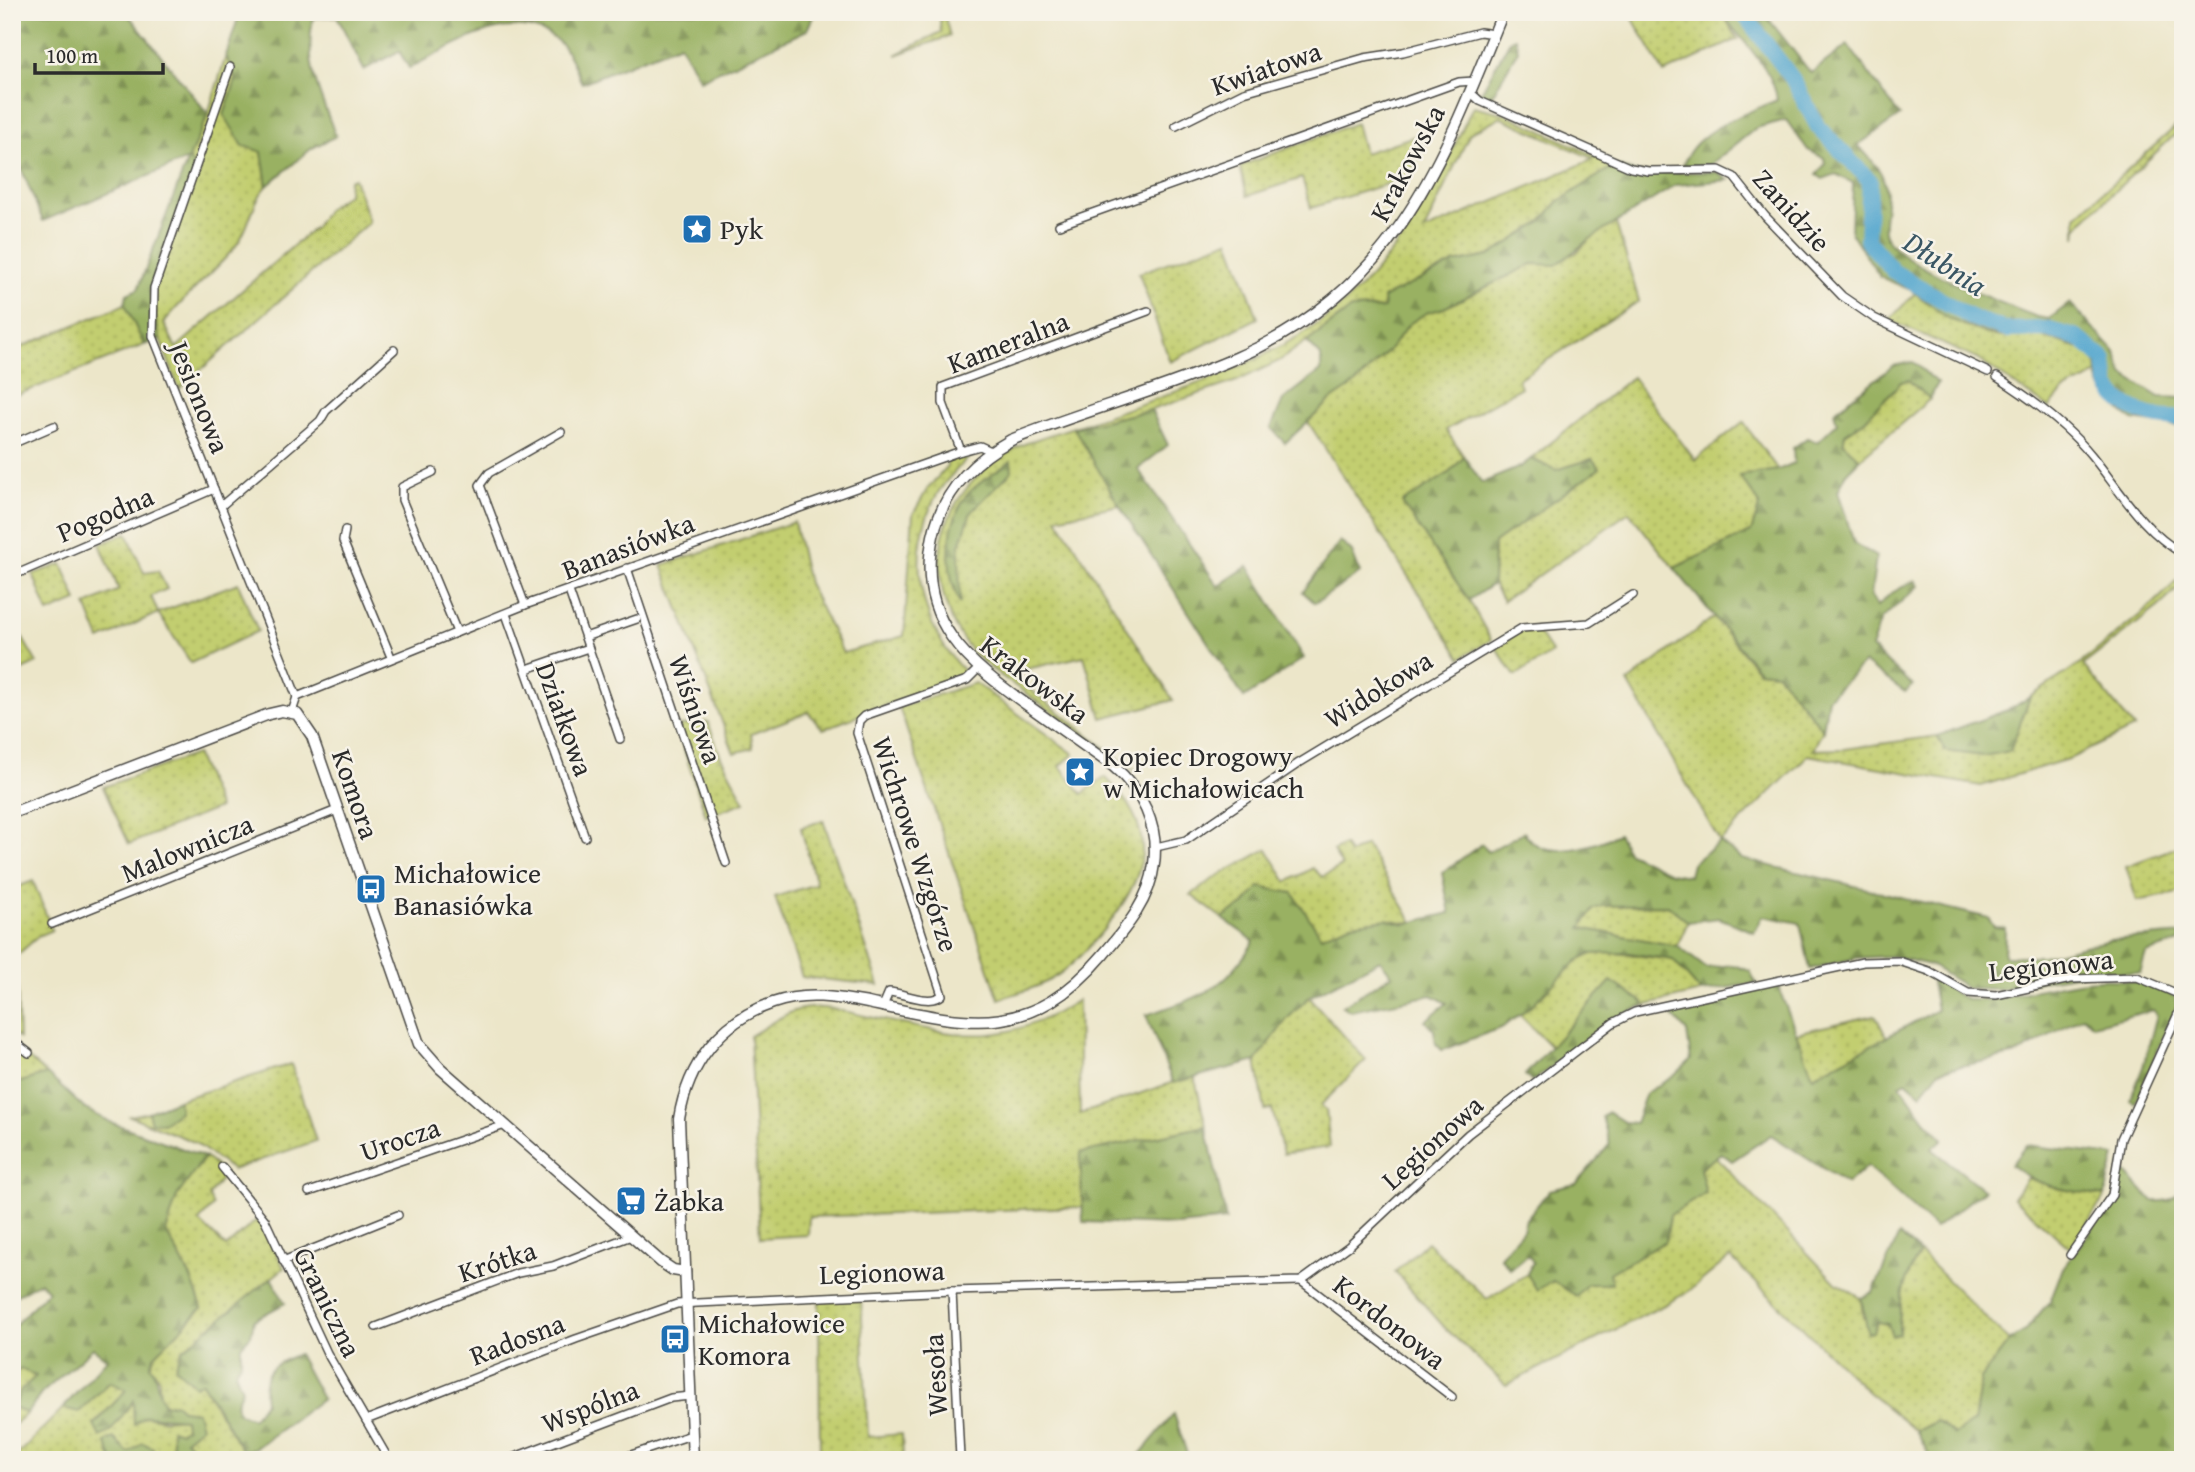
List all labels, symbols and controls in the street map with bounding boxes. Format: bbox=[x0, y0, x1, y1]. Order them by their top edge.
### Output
street label: Kwiatowa bbox=[1205, 29, 1327, 105]
scale bar bbox=[35, 32, 163, 76]
text: 100 m bbox=[46, 40, 98, 71]
street label: Krakowska bbox=[1359, 96, 1455, 228]
street label: Zanidzie bbox=[1744, 159, 1841, 260]
place label: Pyk bbox=[720, 208, 764, 249]
place icon: Pyk bbox=[680, 212, 714, 246]
water label: Dłubnia bbox=[1895, 219, 1996, 307]
street label: Kameralna bbox=[941, 299, 1075, 383]
street label: Jesionowa bbox=[158, 332, 242, 460]
street label: Pogodna bbox=[50, 475, 160, 552]
street label: Banasiówka bbox=[556, 501, 701, 590]
street label: Krakowska bbox=[972, 624, 1099, 734]
street label: Widokowa bbox=[1316, 639, 1441, 738]
street label: Wiśniowa bbox=[659, 649, 734, 770]
street label: Działkowa bbox=[526, 656, 605, 782]
street label: Wichrowe Wzgórze bbox=[862, 731, 971, 957]
place label: Kopiec Drogowy w Michałowicach bbox=[1103, 735, 1304, 808]
street label: Komora bbox=[322, 743, 391, 845]
place icon: Kopiec Drogowy w Michałowicach bbox=[1063, 755, 1097, 789]
street label: Malownicza bbox=[115, 802, 260, 893]
place label: Michałowice Banasiówka bbox=[394, 852, 541, 925]
bus stop icon: Michałowice Banasiówka bbox=[354, 872, 388, 906]
street label: Legionowa bbox=[1987, 937, 2116, 991]
street label: Legionowa bbox=[1371, 1084, 1492, 1199]
street label: Urocza bbox=[355, 1106, 446, 1171]
place label: Żabka bbox=[654, 1180, 725, 1221]
supermarket icon: Żabka bbox=[614, 1184, 648, 1218]
street label: Krótka bbox=[453, 1228, 542, 1292]
street label: Graniczna bbox=[284, 1240, 373, 1365]
street label: Legionowa bbox=[819, 1249, 946, 1294]
street label: Kordonowa bbox=[1325, 1264, 1456, 1379]
street label: Radosna bbox=[463, 1301, 571, 1375]
place label: Michałowice Komora bbox=[698, 1302, 845, 1375]
bus stop icon: Michałowice Komora bbox=[658, 1322, 692, 1356]
street label: Wesoła bbox=[912, 1332, 957, 1417]
street label: Wspólna bbox=[535, 1368, 645, 1443]

